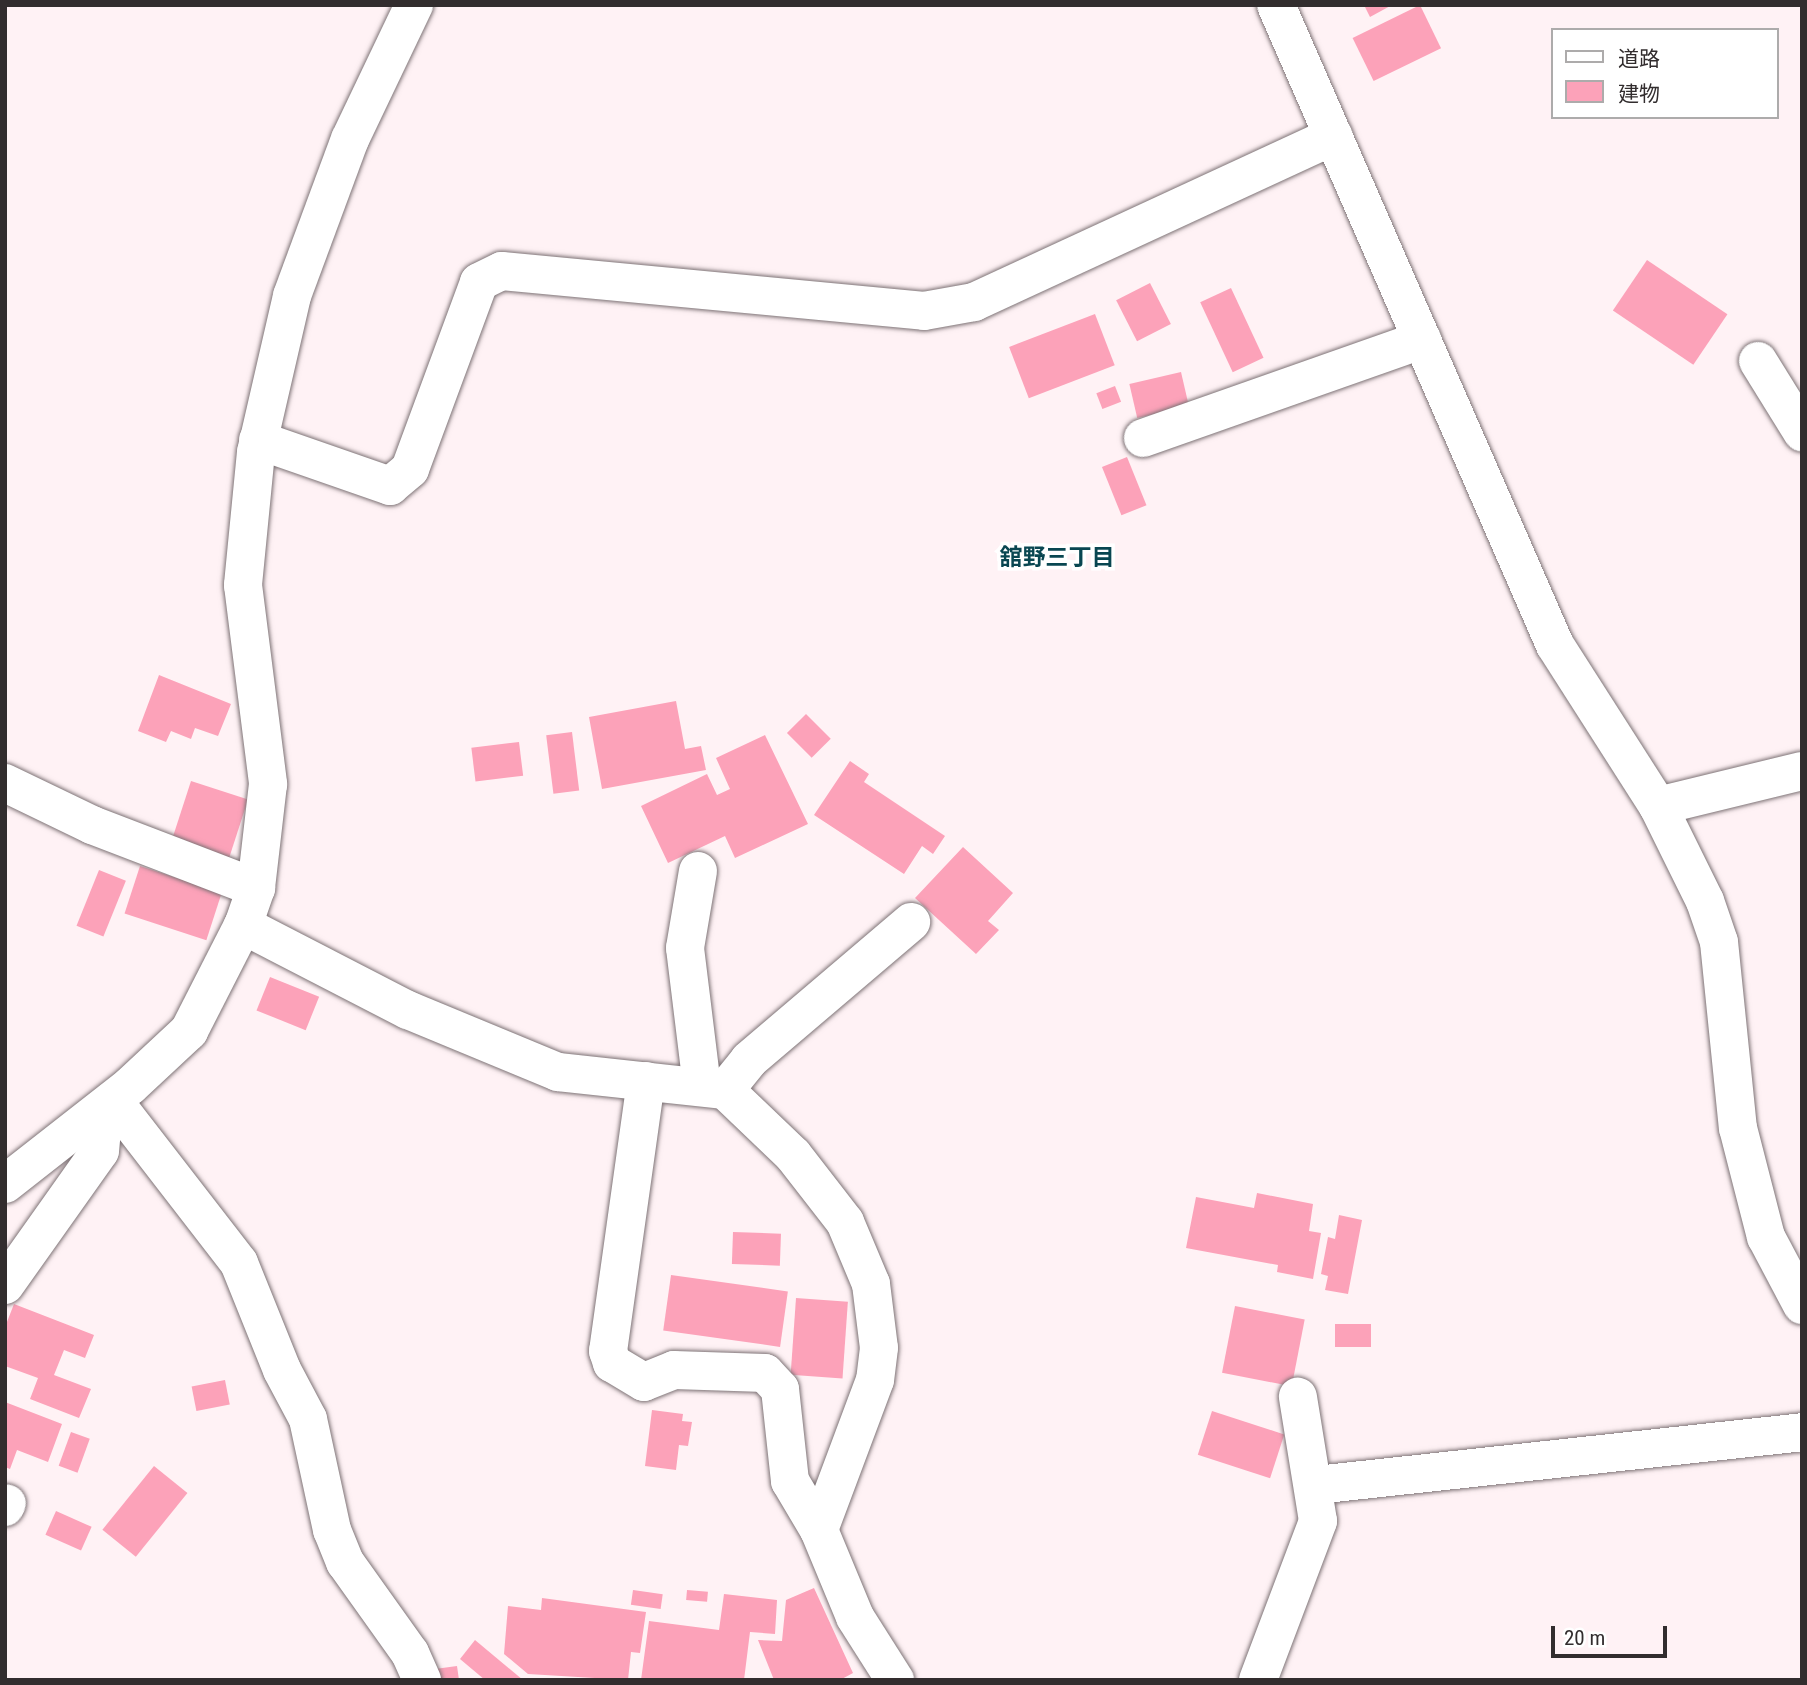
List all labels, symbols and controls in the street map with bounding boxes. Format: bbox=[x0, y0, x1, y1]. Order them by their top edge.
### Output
legend bbox=[1552, 28, 1779, 119]
text: 道路 bbox=[1618, 47, 1660, 71]
text: 建物 bbox=[1618, 82, 1660, 106]
district label: 舘野三丁目 bbox=[1000, 544, 1114, 572]
scale bar bbox=[1555, 1612, 1671, 1656]
text: 20 m bbox=[1564, 1626, 1605, 1650]

